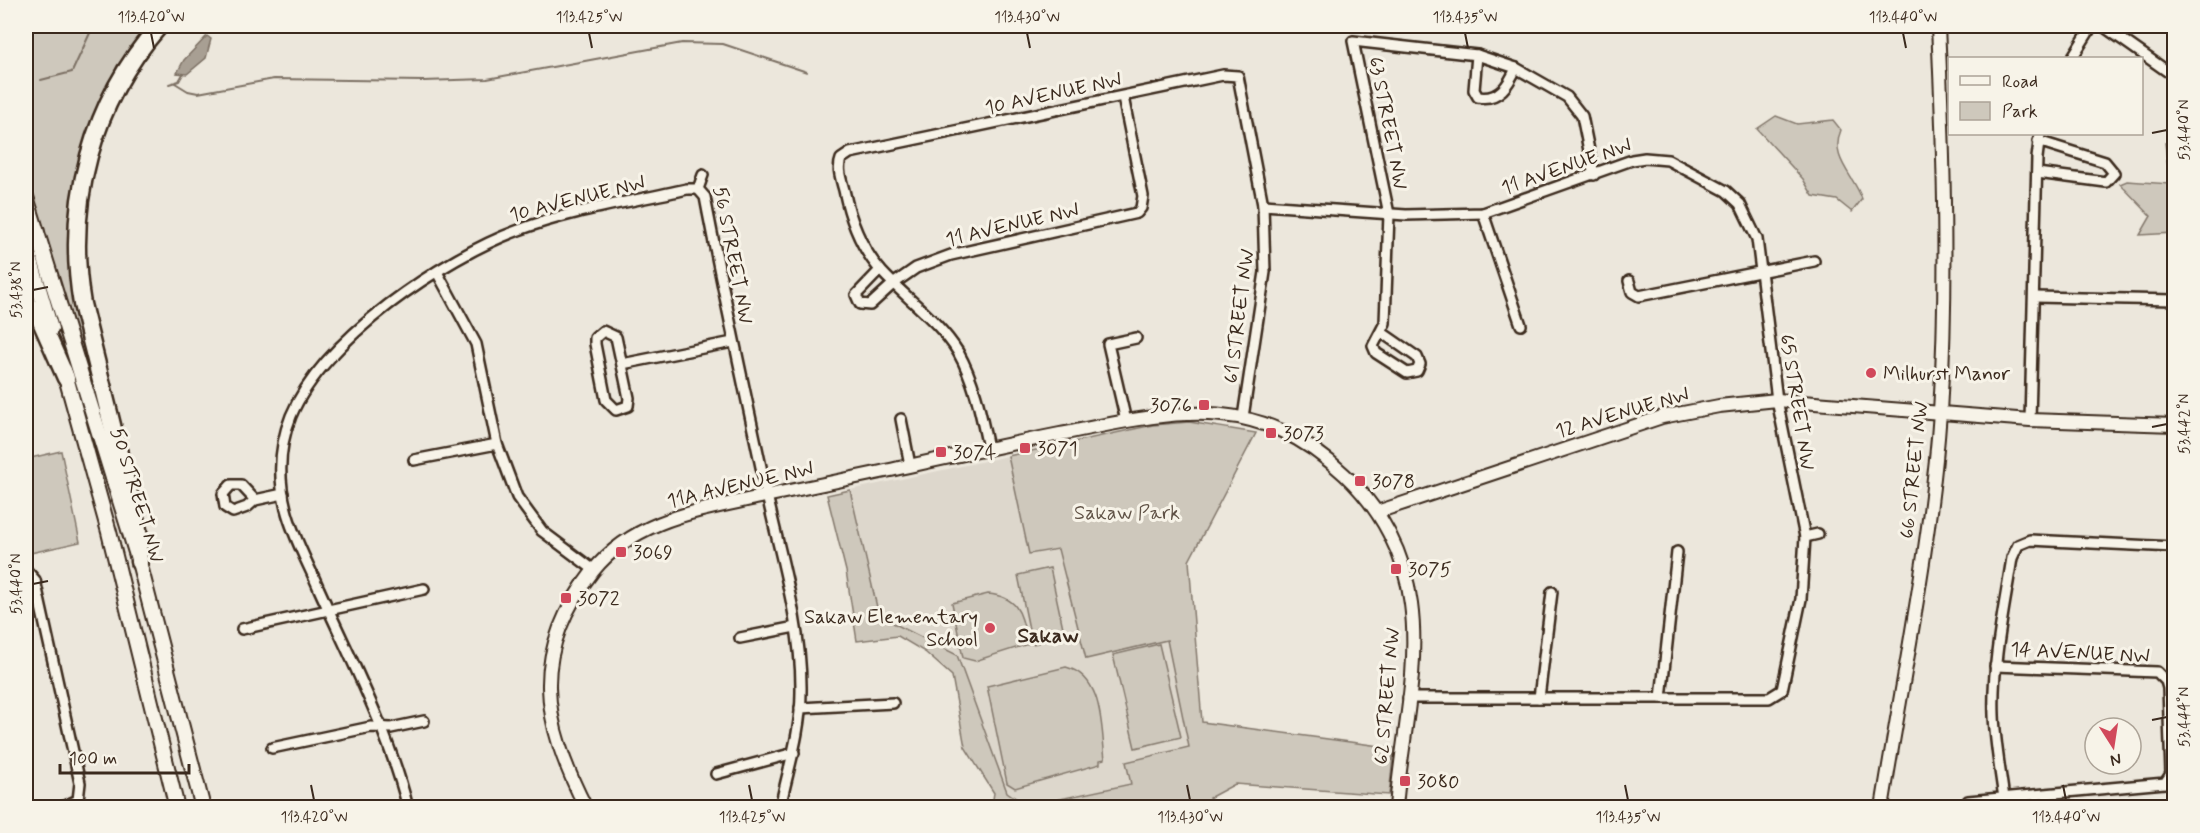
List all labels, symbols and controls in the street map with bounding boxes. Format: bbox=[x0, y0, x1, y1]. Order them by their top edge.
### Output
text: 113.420°W bbox=[117, 8, 185, 28]
text: 113.425°W bbox=[556, 8, 622, 28]
text: 113.430°W bbox=[994, 8, 1060, 28]
text: 113.435°W bbox=[1433, 8, 1497, 28]
text: 113.440°W bbox=[1869, 8, 1937, 28]
street label: 63 STREET NW bbox=[1361, 54, 1414, 193]
legend bbox=[1948, 57, 2143, 135]
street label: 10 AVENUE NW bbox=[983, 67, 1124, 122]
text: Road bbox=[2002, 70, 2038, 94]
text: Park bbox=[2002, 100, 2038, 124]
text: 53.440°N bbox=[2175, 100, 2195, 160]
street label: 11 AVENUE NW bbox=[1498, 132, 1636, 202]
street label: 10 AVENUE NW bbox=[507, 169, 648, 229]
street label: 56 STREET NW bbox=[706, 184, 759, 327]
street label: 11 AVENUE NW bbox=[943, 197, 1082, 254]
street label: 61 STREET NW bbox=[1218, 247, 1261, 385]
text: 53.438°N bbox=[7, 261, 27, 319]
street label: 65 STREET NW bbox=[1772, 332, 1821, 473]
place label: Milhurst Manor bbox=[1883, 361, 2011, 388]
marker: Milhurst Manor bbox=[1864, 366, 1878, 380]
street label: 12 AVENUE NW bbox=[1552, 381, 1693, 445]
place label: 3076 bbox=[1150, 393, 1192, 420]
text: 53.442°N bbox=[2175, 394, 2195, 454]
marker: 3076 bbox=[1197, 398, 1211, 412]
street label: 66 STREET NW bbox=[1894, 400, 1935, 540]
place label: 3073 bbox=[1283, 421, 1324, 448]
street label: 50 STREET NW bbox=[103, 424, 170, 567]
marker: 3073 bbox=[1264, 426, 1278, 440]
place label: 3071 bbox=[1037, 436, 1078, 463]
place label: 3074 bbox=[953, 440, 997, 467]
marker: 3071 bbox=[1018, 441, 1032, 455]
marker: 3074 bbox=[934, 445, 948, 459]
street label: 11A AVENUE NW bbox=[664, 455, 817, 515]
place label: 3078 bbox=[1372, 469, 1415, 496]
marker: 3078 bbox=[1353, 474, 1367, 488]
park label: Sakaw Park bbox=[1074, 500, 1180, 527]
place label: 3069 bbox=[633, 540, 673, 567]
marker: 3069 bbox=[614, 545, 628, 559]
text: 53.440°N bbox=[7, 554, 27, 614]
place label: 3075 bbox=[1408, 557, 1452, 584]
marker: 3075 bbox=[1389, 562, 1403, 576]
place label: 3072 bbox=[578, 586, 620, 613]
marker: 3072 bbox=[559, 591, 573, 605]
place label: Sakaw Elementary School bbox=[804, 604, 978, 654]
marker: Sakaw Elementary School bbox=[983, 621, 997, 635]
district label: Sakaw bbox=[1017, 622, 1079, 650]
street label: 62 STREET NW bbox=[1368, 626, 1407, 766]
street label: 14 AVENUE NW bbox=[2009, 636, 2151, 671]
text: 53.444°N bbox=[2175, 687, 2195, 747]
north arrow bbox=[2083, 716, 2143, 776]
scale bar bbox=[60, 737, 189, 775]
text: 100 m bbox=[69, 747, 117, 771]
text: N bbox=[2108, 748, 2123, 771]
place label: 3080 bbox=[1417, 769, 1459, 796]
marker: 3080 bbox=[1398, 774, 1412, 788]
text: 113.420°W bbox=[280, 808, 348, 828]
text: 113.425°W bbox=[719, 808, 785, 828]
text: 113.430°W bbox=[1157, 808, 1223, 828]
text: 113.435°W bbox=[1596, 808, 1660, 828]
text: 113.440°W bbox=[2032, 808, 2100, 828]

